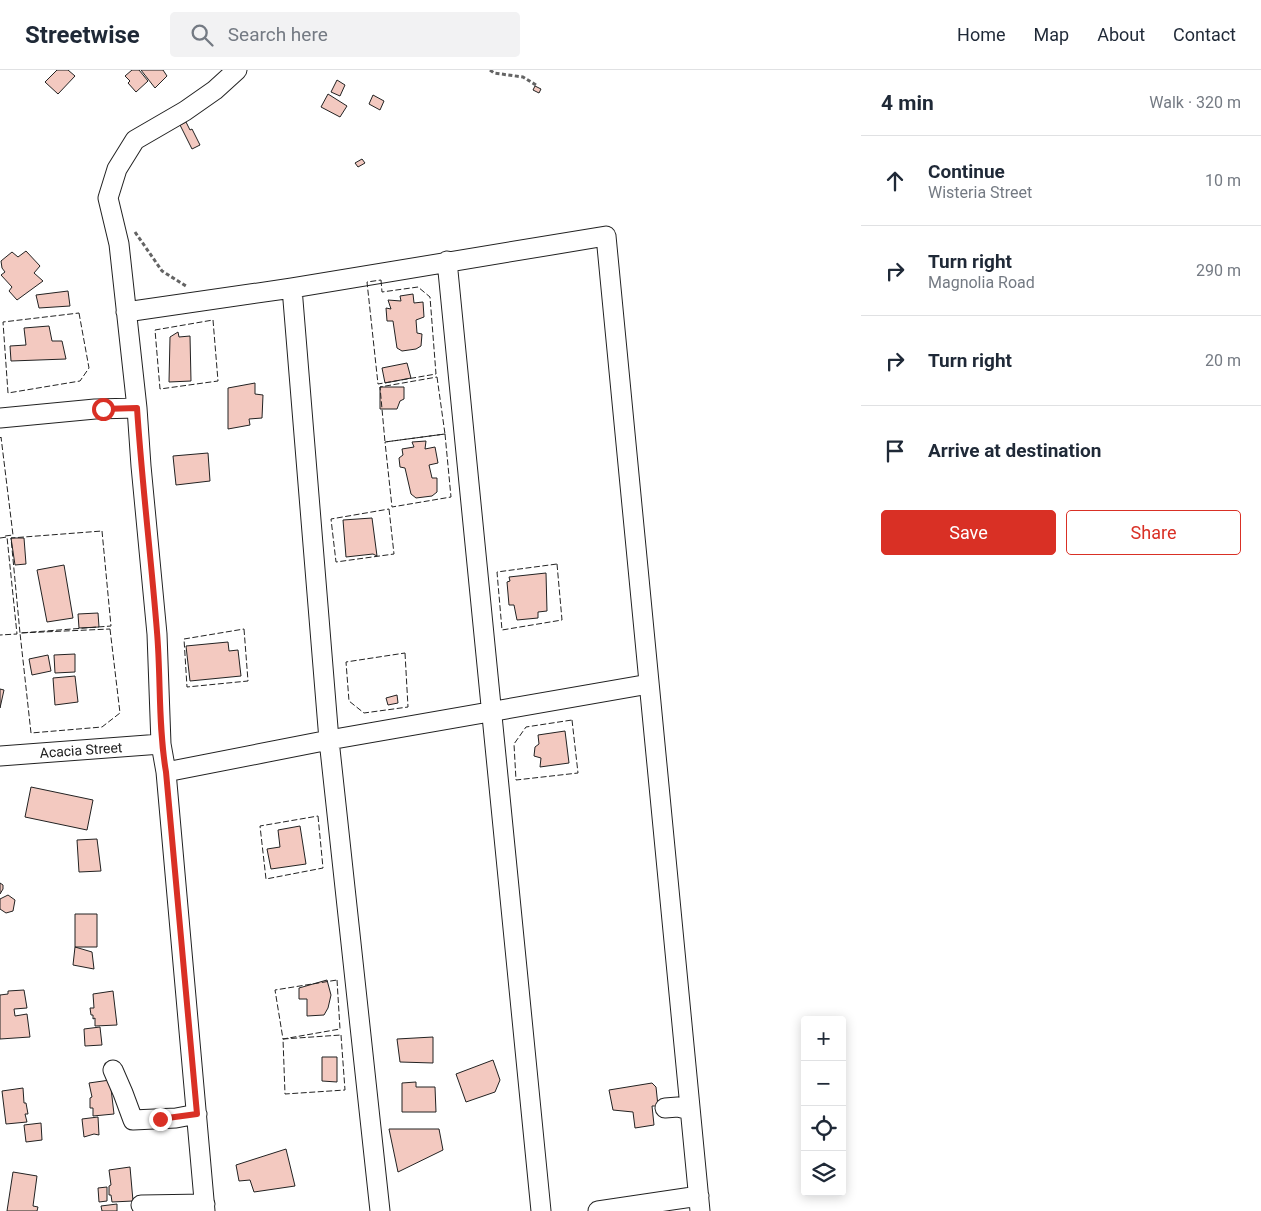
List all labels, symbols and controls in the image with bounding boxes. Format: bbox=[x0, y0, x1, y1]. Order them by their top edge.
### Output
search box bbox=[170, 12, 520, 57]
text: Streetwise bbox=[25, 21, 140, 49]
icon: search bbox=[188, 21, 216, 49]
text: Search here bbox=[228, 23, 328, 46]
text: Home bbox=[957, 24, 1006, 45]
text: Map bbox=[1034, 24, 1069, 45]
text: About bbox=[1097, 24, 1145, 45]
text: Contact bbox=[1173, 24, 1236, 45]
text: 4 min bbox=[881, 91, 934, 115]
text: Walk · 320 m bbox=[1149, 93, 1241, 112]
text: Continue bbox=[928, 160, 1005, 183]
icon: ahead bbox=[881, 167, 909, 195]
text: 10 m bbox=[1205, 171, 1241, 190]
text: Wisteria Street bbox=[928, 183, 1032, 202]
text: Turn right bbox=[928, 250, 1012, 273]
icon: right bbox=[881, 257, 909, 285]
text: 290 m bbox=[1196, 261, 1241, 280]
text: Magnolia Road bbox=[928, 273, 1035, 292]
icon: right bbox=[881, 347, 909, 375]
text: Turn right bbox=[928, 349, 1012, 372]
text: 20 m bbox=[1205, 351, 1241, 370]
route start bbox=[92, 398, 115, 421]
icon: arrive bbox=[881, 437, 909, 465]
text: Arrive at destination bbox=[928, 439, 1101, 462]
button: Save bbox=[881, 510, 1056, 555]
button: Share bbox=[1066, 510, 1241, 555]
street label: Acacia Street bbox=[39, 739, 123, 761]
map controls bbox=[801, 1016, 846, 1196]
button: + bbox=[801, 1016, 846, 1061]
button: − bbox=[801, 1061, 846, 1106]
button: locate bbox=[801, 1106, 846, 1151]
route end bbox=[149, 1108, 172, 1131]
button: layers bbox=[801, 1151, 846, 1196]

